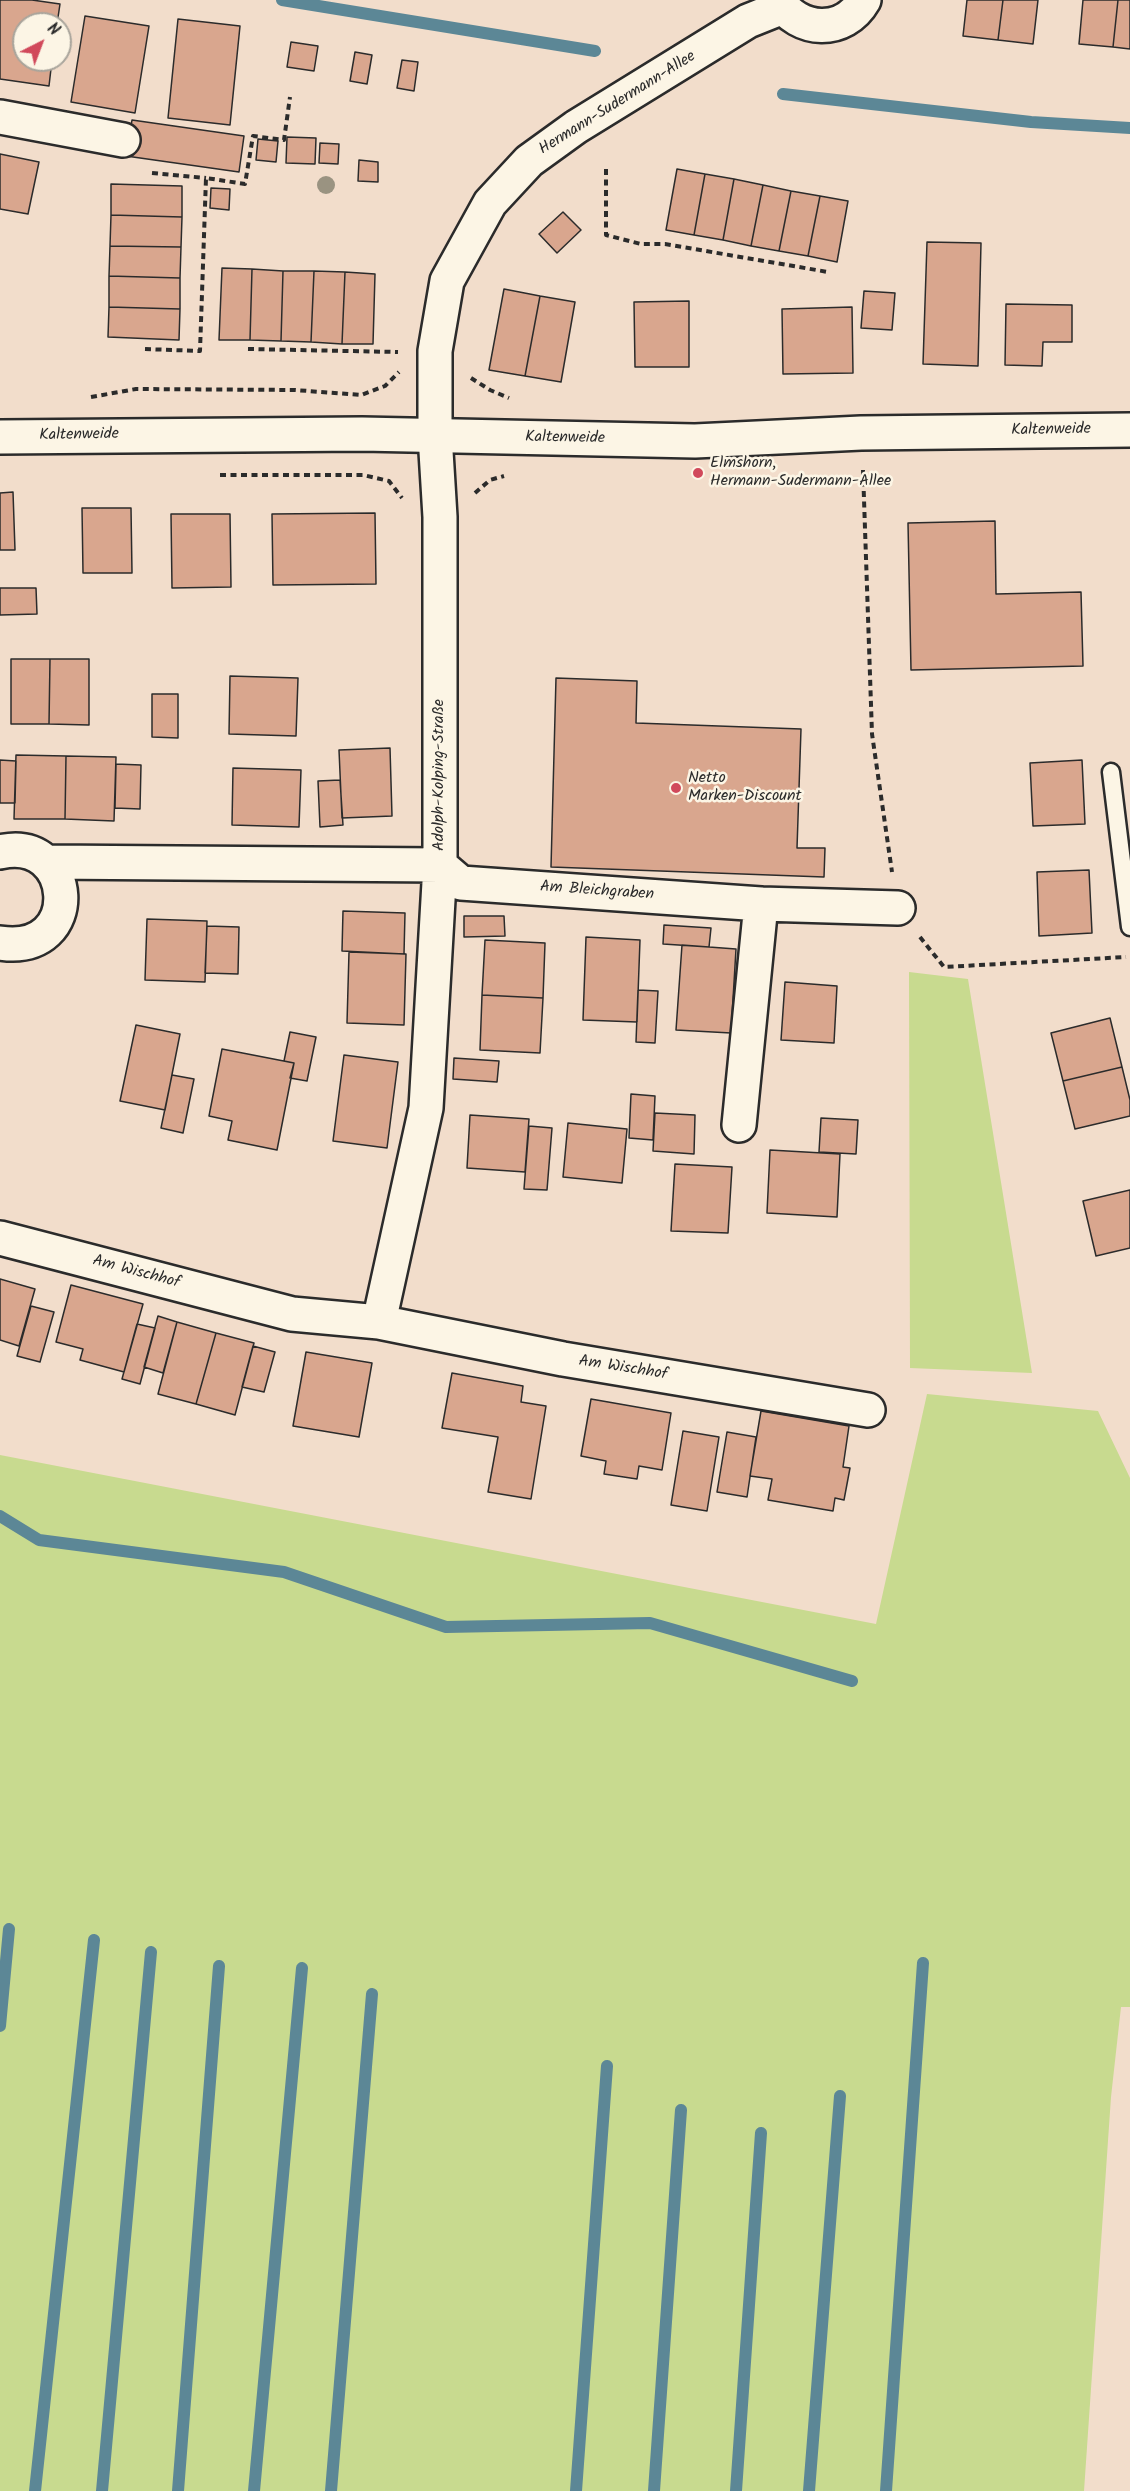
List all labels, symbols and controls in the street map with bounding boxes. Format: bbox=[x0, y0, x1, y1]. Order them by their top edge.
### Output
north arrow bbox=[12, 12, 72, 72]
text: N bbox=[41, 17, 65, 42]
street label: Hermann-Sudermann-Allee bbox=[536, 48, 700, 160]
street label: Kaltenweide bbox=[1011, 421, 1091, 441]
street label: Kaltenweide bbox=[39, 426, 119, 446]
street label: Kaltenweide bbox=[525, 429, 605, 449]
place label: Elmshorn, Hermann-Sudermann-Allee bbox=[710, 454, 891, 492]
marker: Elmshorn, Hermann-Sudermann-Allee bbox=[691, 466, 705, 480]
street label: Adolph-Kolping-Straße bbox=[430, 699, 450, 851]
place label: Netto Marken-Discount bbox=[688, 769, 802, 807]
marker: Netto Marken-Discount bbox=[669, 781, 683, 795]
street label: Am Bleichgraben bbox=[539, 878, 655, 906]
street label: Am Wischhof bbox=[90, 1252, 182, 1294]
street label: Am Wischhof bbox=[577, 1353, 669, 1385]

